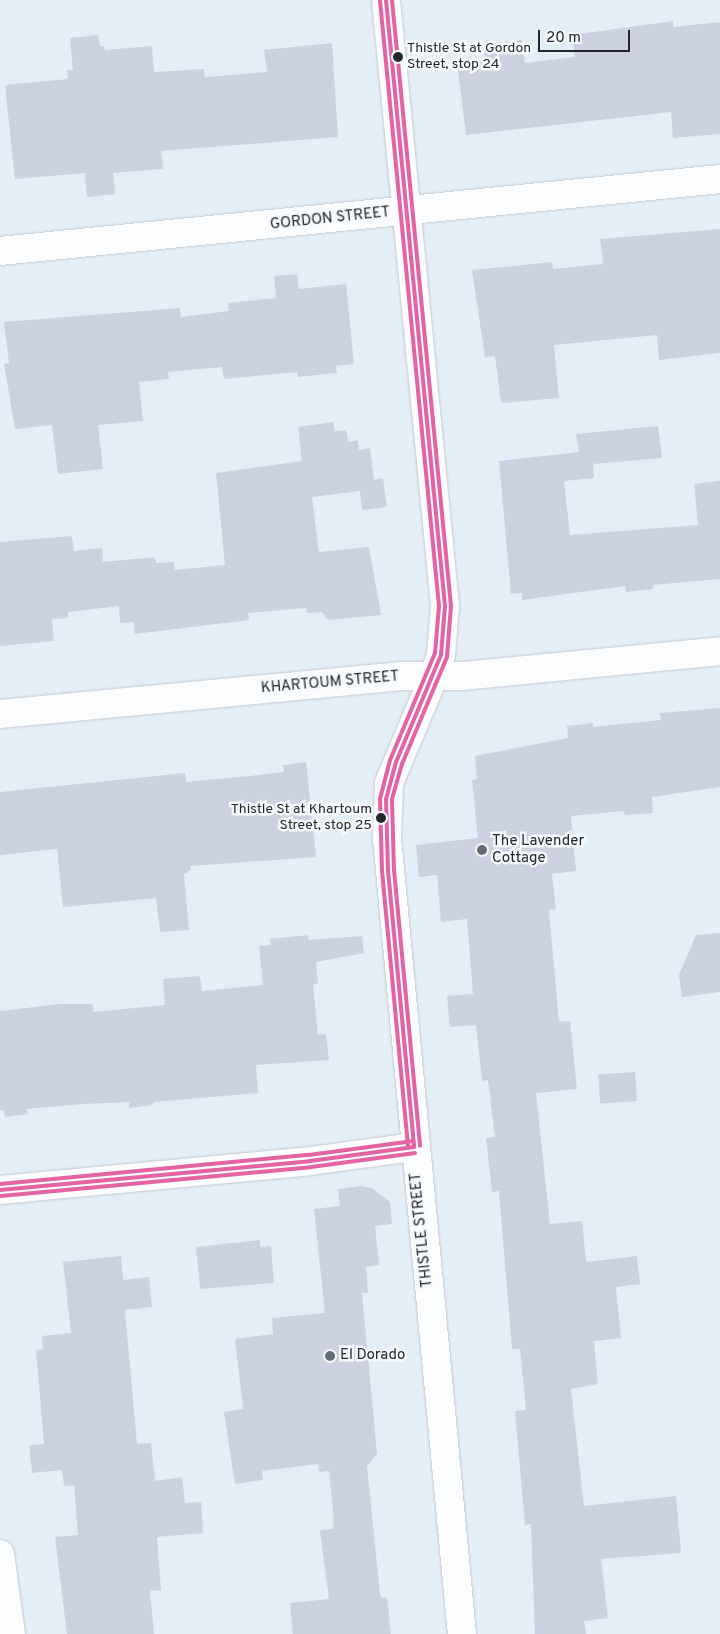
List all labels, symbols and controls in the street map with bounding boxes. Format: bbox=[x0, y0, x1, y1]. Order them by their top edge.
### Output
scale bar bbox=[540, 20, 632, 52]
text: 20 m bbox=[546, 29, 581, 48]
place label: Thistle St at Gordon Street, stop 24 bbox=[407, 41, 531, 74]
marker: Thistle St at Gordon Street, stop 24 bbox=[393, 52, 403, 62]
street label: GORDON STREET bbox=[269, 204, 391, 234]
street label: KHARTOUM STREET bbox=[260, 668, 400, 698]
place label: Thistle St at Khartoum Street, stop 25 bbox=[231, 802, 372, 834]
marker: Thistle St at Khartoum Street, stop 25 bbox=[376, 813, 386, 823]
place label: The Lavender Cottage bbox=[492, 832, 584, 867]
marker: The Lavender Cottage bbox=[476, 844, 488, 856]
street label: THISTLE STREET bbox=[407, 1172, 437, 1288]
place label: El Dorado bbox=[340, 1347, 405, 1365]
marker: El Dorado bbox=[324, 1350, 336, 1362]

